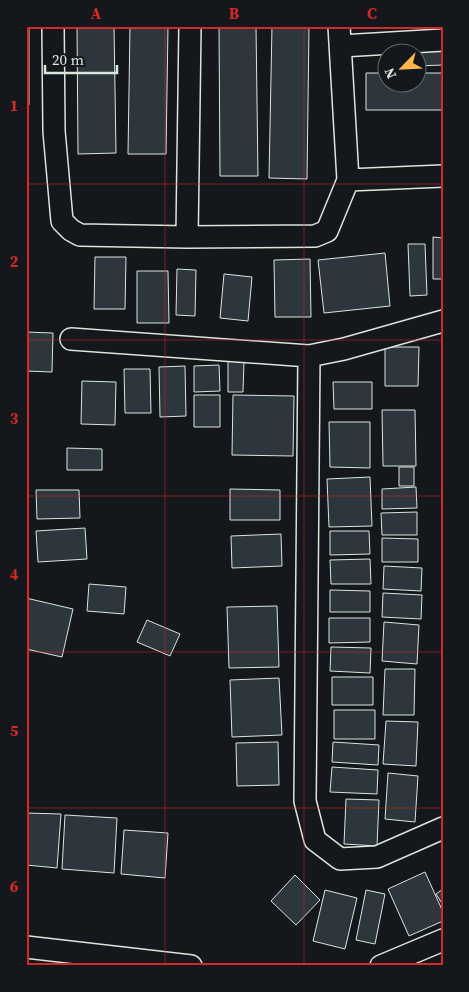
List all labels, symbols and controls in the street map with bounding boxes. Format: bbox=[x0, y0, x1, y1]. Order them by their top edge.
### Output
text: A bbox=[91, 2, 102, 24]
text: B bbox=[229, 2, 240, 24]
text: C bbox=[367, 2, 377, 24]
scale bar bbox=[45, 42, 118, 74]
north arrow bbox=[376, 42, 426, 92]
text: 20 m bbox=[52, 49, 84, 70]
text: N bbox=[379, 65, 401, 82]
text: 1 bbox=[10, 94, 18, 116]
text: 2 bbox=[10, 250, 19, 272]
text: 3 bbox=[10, 407, 19, 429]
text: 4 bbox=[10, 563, 19, 585]
text: 5 bbox=[10, 719, 19, 741]
text: 6 bbox=[10, 875, 19, 897]

